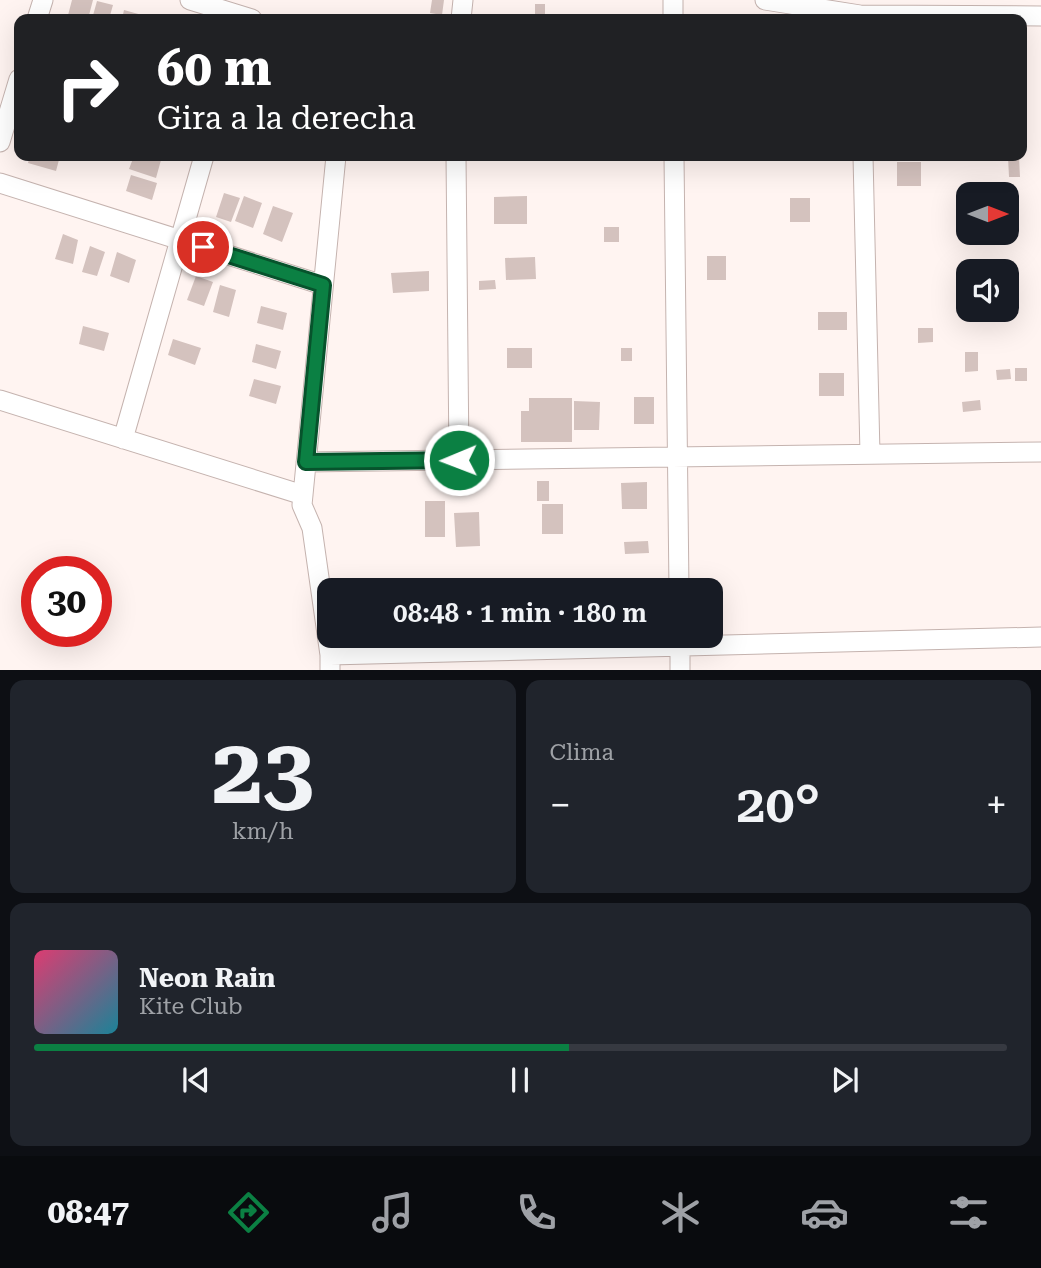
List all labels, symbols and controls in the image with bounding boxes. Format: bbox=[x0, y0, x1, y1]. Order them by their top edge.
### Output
text: 60 m bbox=[157, 40, 272, 97]
icon: right bbox=[42, 42, 133, 133]
text: Gira a la derecha bbox=[157, 99, 416, 137]
north arrow bbox=[956, 182, 1018, 245]
map controls bbox=[956, 182, 1019, 322]
pin bbox=[173, 217, 233, 277]
icon: arrive bbox=[184, 228, 222, 266]
button: sound bbox=[956, 259, 1019, 322]
position arrow bbox=[422, 423, 496, 497]
speed limit sign: 30 bbox=[21, 556, 112, 647]
text: 08:48 · 1 min · 180 m bbox=[393, 598, 647, 628]
text: 23 bbox=[212, 719, 314, 825]
text: Clima bbox=[550, 739, 614, 766]
text: 20° bbox=[736, 774, 820, 835]
text: − bbox=[550, 783, 571, 827]
text: + bbox=[986, 783, 1007, 827]
text: km/h bbox=[232, 818, 294, 845]
text: Neon Rain bbox=[139, 963, 275, 993]
text: Kite Club bbox=[139, 993, 243, 1020]
icon: previous bbox=[177, 1061, 215, 1099]
icon: pause bbox=[501, 1061, 539, 1099]
icon: next bbox=[826, 1061, 864, 1099]
icon: directions bbox=[224, 1188, 273, 1237]
icon: music bbox=[368, 1188, 417, 1237]
icon: phone bbox=[512, 1188, 561, 1237]
icon: climate bbox=[656, 1188, 705, 1237]
icon: car bbox=[800, 1188, 849, 1237]
icon: filters bbox=[944, 1188, 993, 1237]
text: 08:47 bbox=[48, 1193, 129, 1231]

